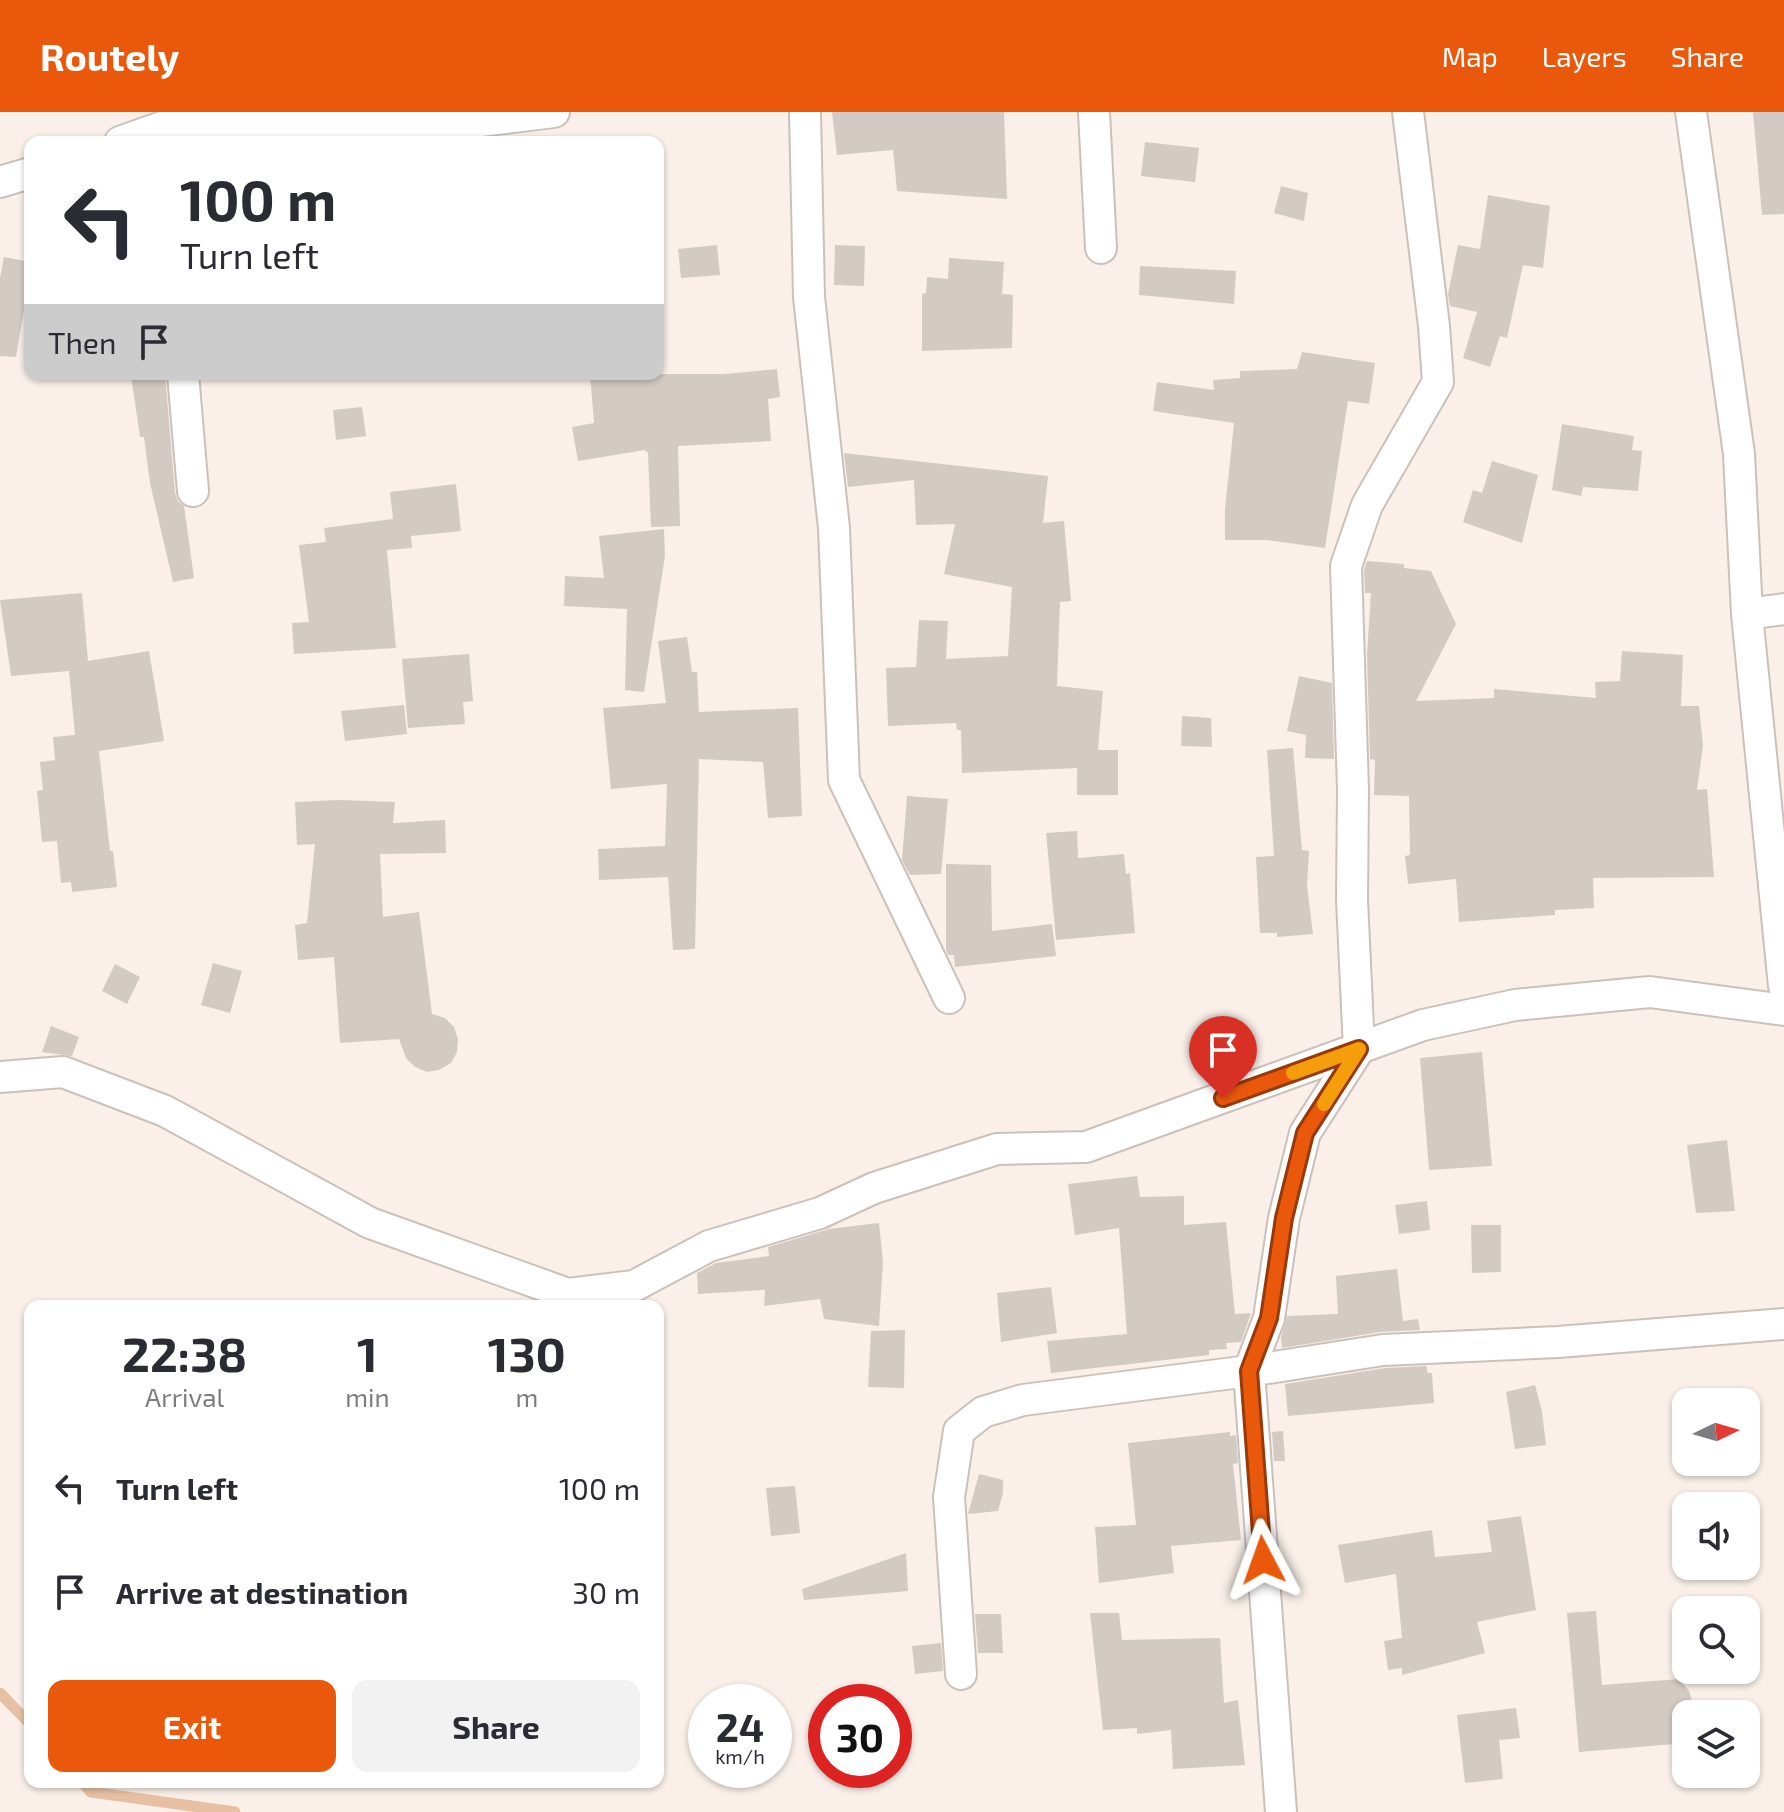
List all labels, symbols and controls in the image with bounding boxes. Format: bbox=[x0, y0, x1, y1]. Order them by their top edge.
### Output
text: Routely bbox=[40, 33, 179, 79]
text: Map bbox=[1442, 39, 1498, 73]
text: Layers bbox=[1542, 39, 1627, 73]
text: Share bbox=[1671, 39, 1744, 73]
text: 100 m bbox=[180, 165, 336, 232]
icon: left bbox=[48, 168, 152, 272]
text: Turn left bbox=[180, 233, 319, 276]
icon: arrive bbox=[132, 320, 176, 364]
text: Then bbox=[48, 324, 116, 360]
pin bbox=[1189, 1016, 1257, 1098]
icon: arrive bbox=[1201, 1028, 1245, 1072]
text: 22:38 bbox=[122, 1324, 247, 1382]
text: 1 bbox=[357, 1324, 378, 1382]
text: 130 bbox=[488, 1324, 566, 1382]
text: Arrival bbox=[145, 1381, 224, 1412]
text: min bbox=[345, 1381, 390, 1412]
text: m bbox=[515, 1381, 538, 1412]
north arrow bbox=[1672, 1388, 1760, 1476]
map controls bbox=[1672, 1388, 1760, 1788]
icon: left bbox=[48, 1466, 92, 1510]
text: Turn left bbox=[116, 1470, 238, 1506]
text: 100 m bbox=[559, 1470, 640, 1506]
button: sound bbox=[1672, 1492, 1760, 1580]
position arrow bbox=[1221, 1518, 1305, 1602]
icon: arrive bbox=[48, 1570, 92, 1614]
text: Arrive at destination bbox=[116, 1574, 408, 1610]
text: 30 m bbox=[572, 1574, 640, 1610]
button: search bbox=[1672, 1596, 1760, 1684]
button: Exit bbox=[48, 1680, 336, 1772]
button: Share bbox=[352, 1680, 640, 1772]
speed limit sign: 30 bbox=[808, 1684, 912, 1788]
button: layers bbox=[1672, 1700, 1760, 1788]
text: 24 bbox=[716, 1702, 764, 1750]
text: km/h bbox=[715, 1744, 765, 1768]

